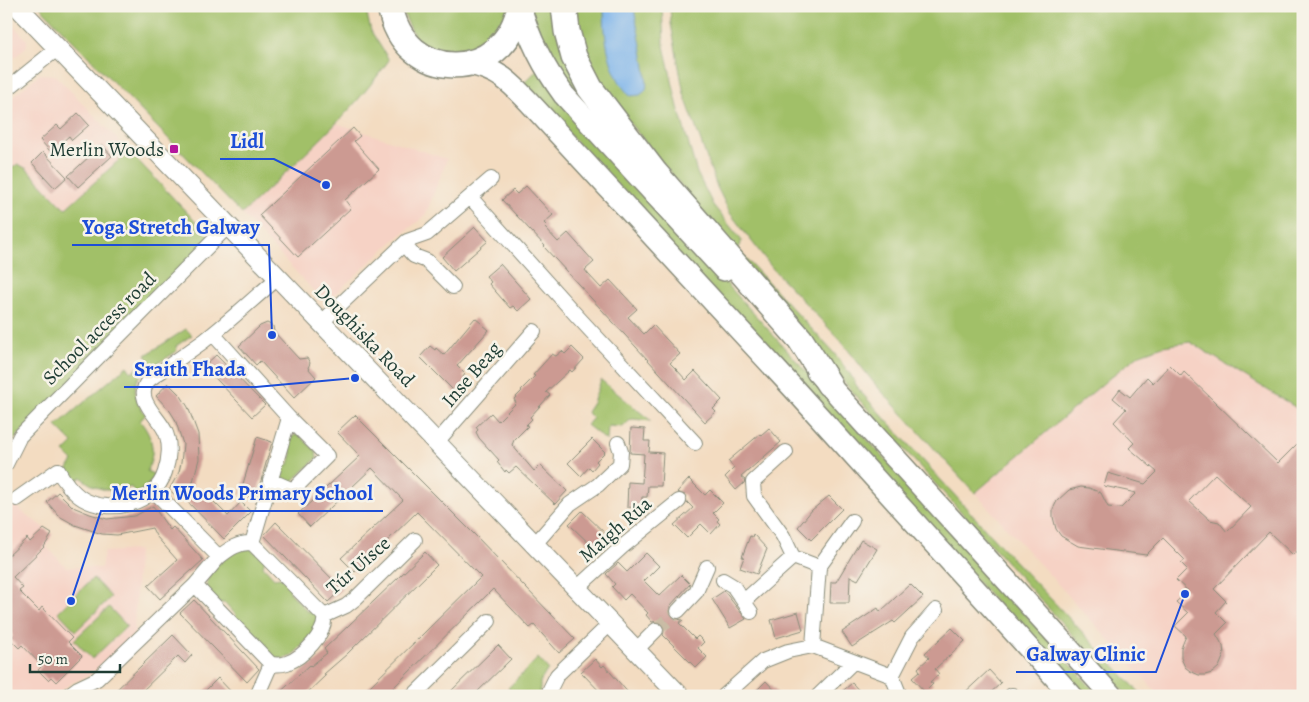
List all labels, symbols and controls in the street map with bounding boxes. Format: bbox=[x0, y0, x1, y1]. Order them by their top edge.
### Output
callout: Lidl bbox=[220, 123, 274, 159]
text: Lidl bbox=[230, 127, 265, 155]
place label: Merlin Woods bbox=[50, 136, 164, 163]
marker: Merlin Woods bbox=[168, 143, 180, 155]
callout: Yoga Stretch Galway bbox=[72, 209, 269, 245]
text: Yoga Stretch Galway bbox=[81, 213, 261, 241]
street label: School access road bbox=[37, 265, 162, 391]
street label: Doughiska Road bbox=[308, 278, 421, 393]
street label: Inse Beag bbox=[435, 336, 507, 413]
callout: Sraith Fhada bbox=[124, 351, 256, 387]
text: Sraith Fhada bbox=[134, 355, 247, 383]
callout: Merlin Woods Primary School bbox=[101, 475, 383, 511]
text: Merlin Woods Primary School bbox=[111, 479, 373, 507]
street label: Maigh Rúa bbox=[573, 490, 658, 568]
street label: Túr Uisce bbox=[320, 530, 396, 601]
callout: Galway Clinic bbox=[1016, 636, 1156, 672]
text: Galway Clinic bbox=[1026, 640, 1146, 668]
scale bar bbox=[30, 642, 120, 674]
text: 50 m bbox=[38, 649, 68, 669]

